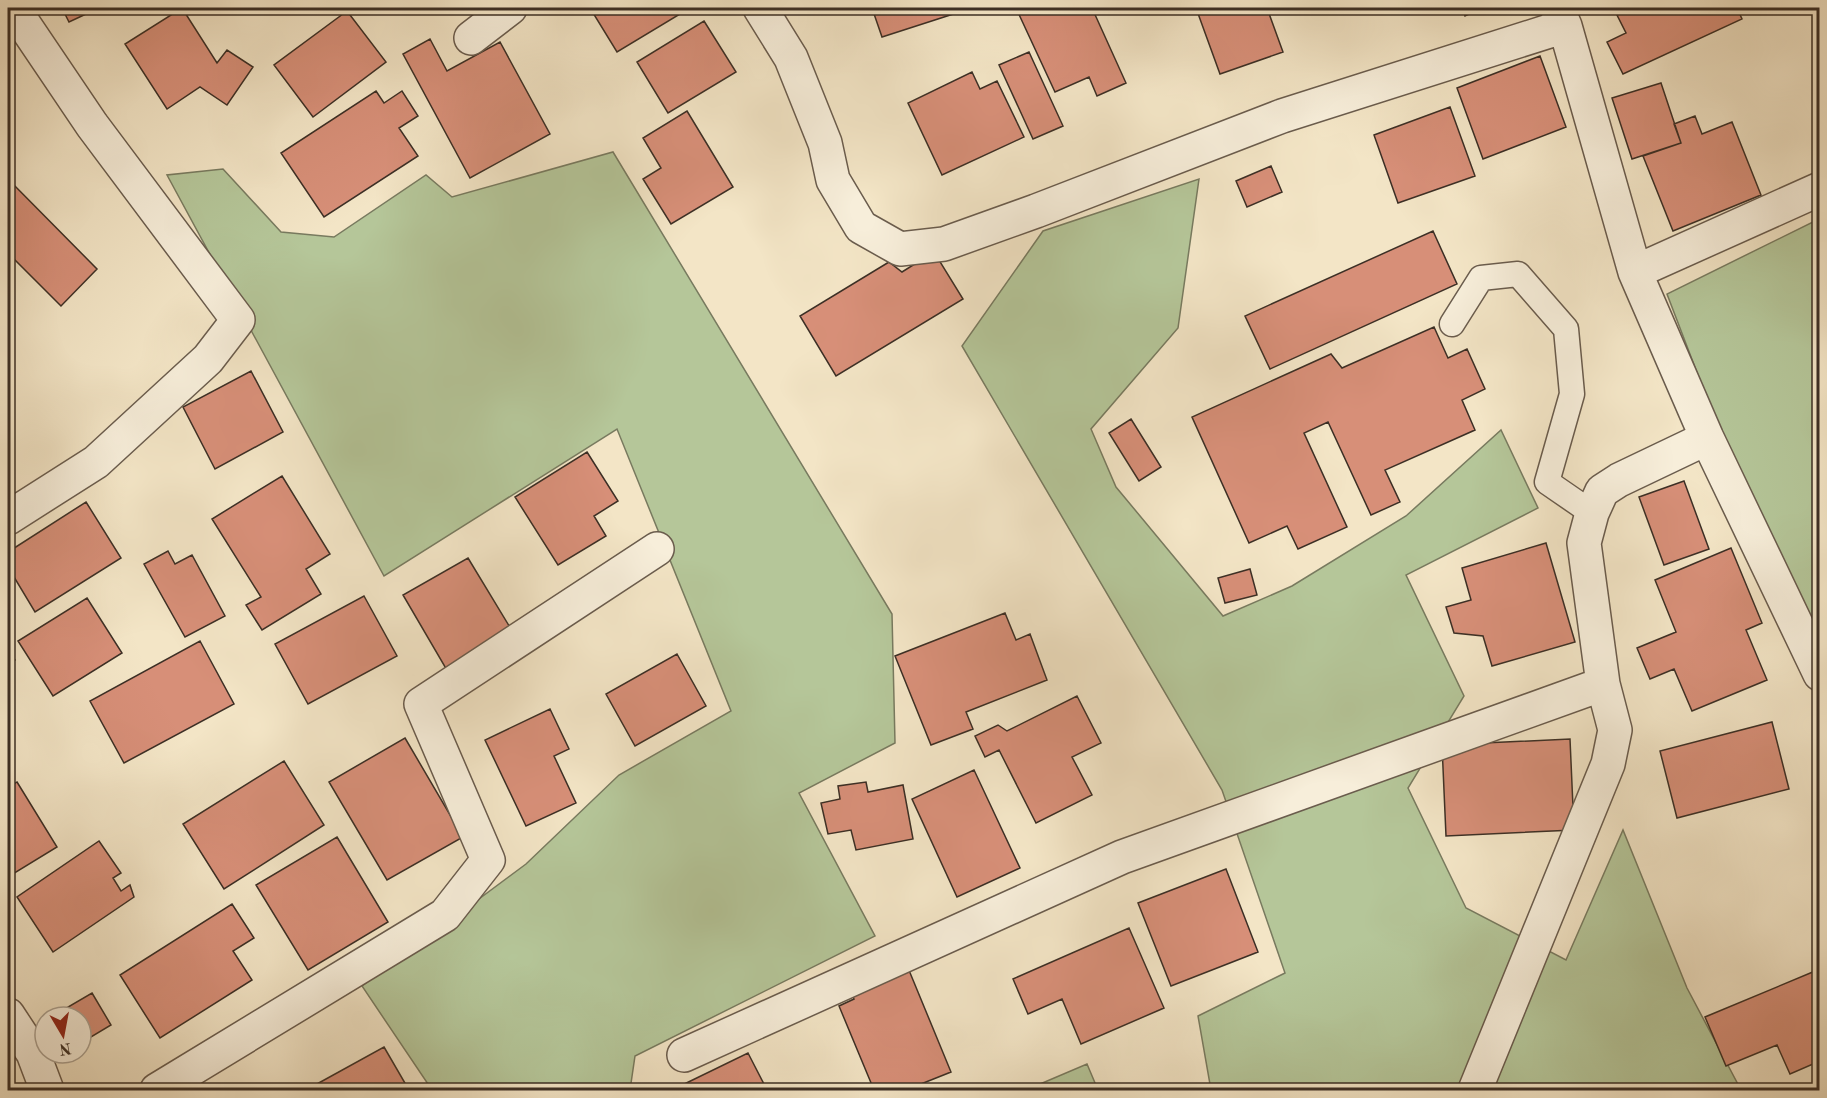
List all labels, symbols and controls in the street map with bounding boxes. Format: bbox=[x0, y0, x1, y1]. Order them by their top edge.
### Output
north arrow bbox=[33, 1005, 93, 1065]
text: N bbox=[57, 1039, 73, 1057]

